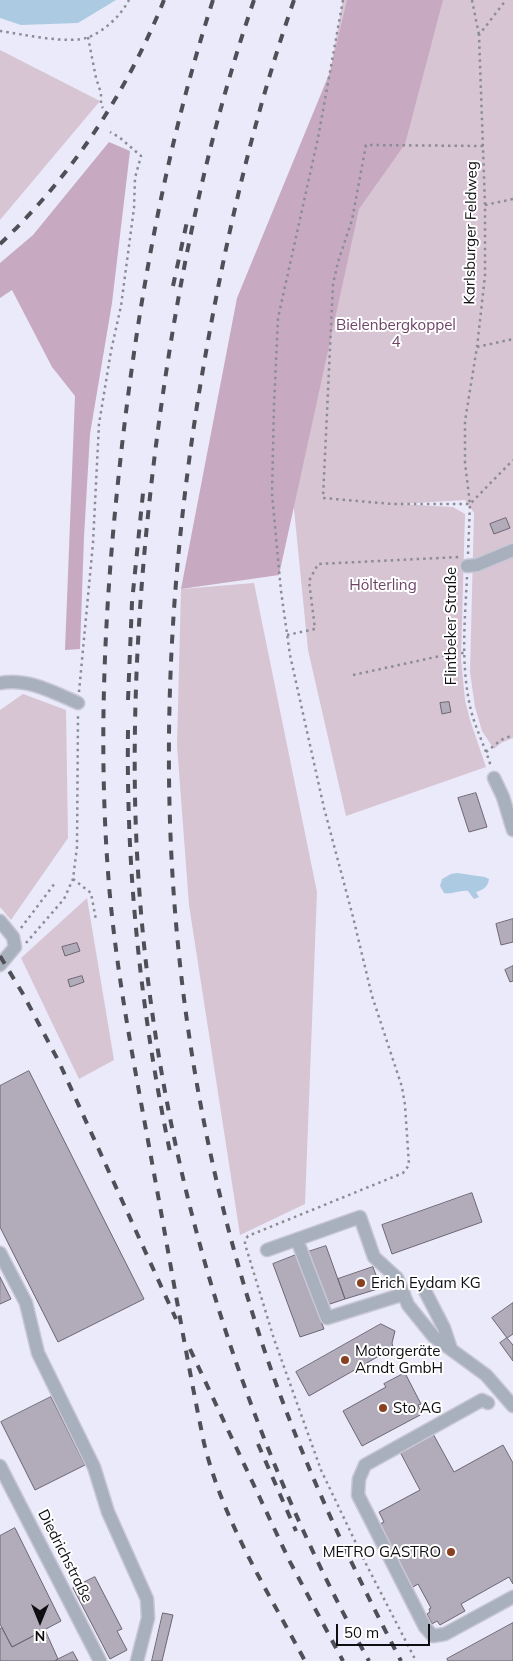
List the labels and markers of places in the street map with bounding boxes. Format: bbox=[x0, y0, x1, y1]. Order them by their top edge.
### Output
place label: Erich Eydam KG bbox=[371, 1274, 481, 1292]
marker: Erich Eydam KG bbox=[355, 1277, 367, 1289]
place label: Motorgeräte Arndt GmbH bbox=[355, 1342, 443, 1377]
marker: Motorgeräte Arndt GmbH bbox=[339, 1354, 351, 1366]
place label: Sto AG bbox=[393, 1399, 442, 1417]
marker: Sto AG bbox=[377, 1402, 389, 1414]
place label: METRO GASTRO bbox=[323, 1543, 441, 1561]
marker: METRO GASTRO bbox=[445, 1546, 457, 1558]

